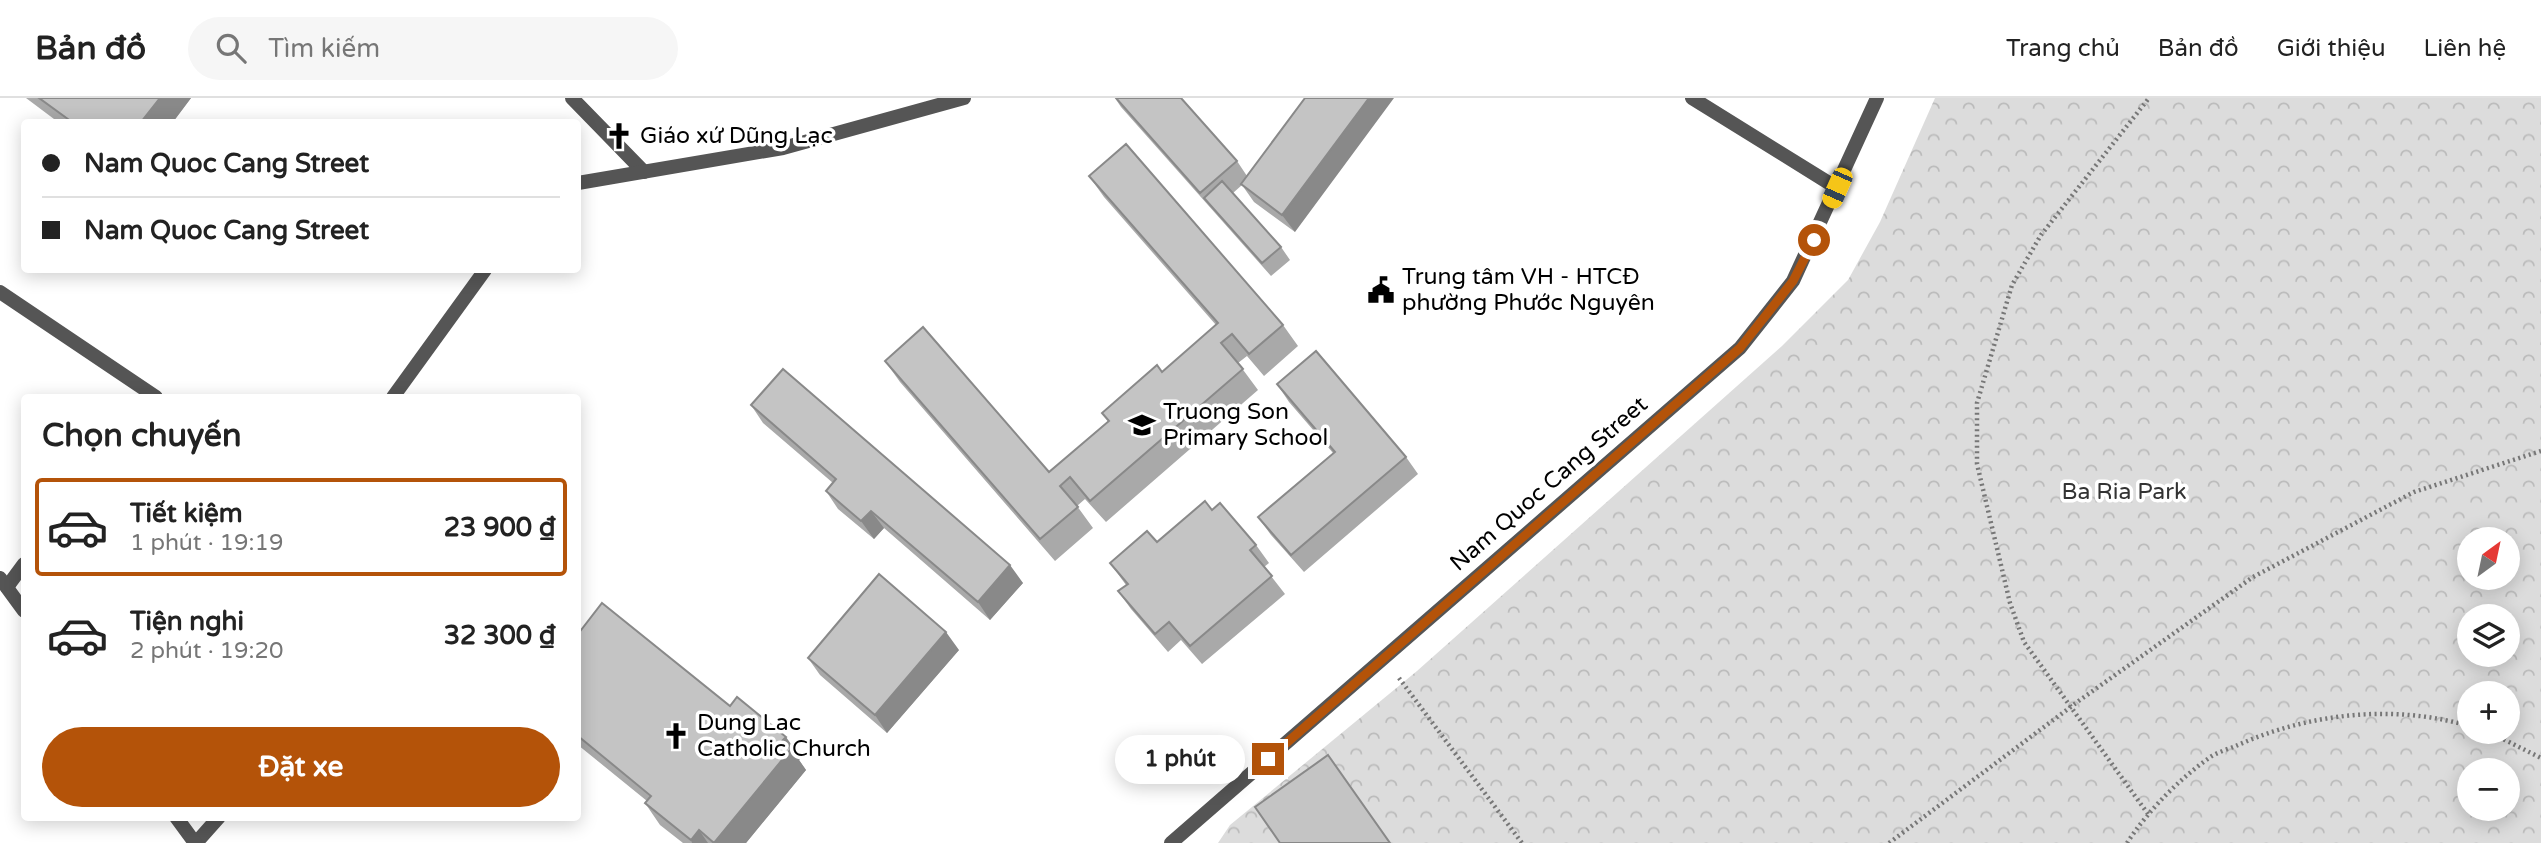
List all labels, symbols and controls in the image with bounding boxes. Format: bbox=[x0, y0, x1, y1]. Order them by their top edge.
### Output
search box bbox=[188, 17, 678, 80]
text: Bản đồ bbox=[35, 29, 146, 68]
icon: search bbox=[212, 29, 250, 67]
text: Tìm kiếm bbox=[268, 33, 380, 64]
text: Trang chủ bbox=[2006, 34, 2120, 63]
text: Bản đồ bbox=[2158, 34, 2239, 63]
text: Giới thiệu bbox=[2277, 34, 2386, 63]
text: Liên hệ bbox=[2424, 34, 2506, 63]
church icon: Giáo xứ Dũng Lạc bbox=[604, 121, 634, 151]
place label: Giáo xứ Dũng Lạc bbox=[640, 122, 833, 150]
text: Nam Quoc Cang Street bbox=[84, 148, 369, 179]
car bbox=[1819, 165, 1856, 211]
text: Nam Quoc Cang Street bbox=[84, 215, 369, 246]
route start bbox=[1798, 224, 1830, 256]
place label: Trung tâm VH - HTCĐ phường Phước Nguyên bbox=[1402, 263, 1655, 317]
public building icon: Trung tâm VH - HTCĐ phường Phước Nguyên bbox=[1366, 275, 1396, 305]
street label: Nam Quoc Cang Street bbox=[1445, 391, 1654, 577]
place label: Truong Son Primary School bbox=[1163, 398, 1328, 452]
school or university icon: Truong Son Primary School bbox=[1127, 410, 1157, 440]
text: Chọn chuyến bbox=[42, 417, 241, 455]
park label: Ba Ria Park bbox=[2062, 478, 2186, 506]
icon: car bbox=[46, 496, 109, 559]
text: Tiết kiệm bbox=[130, 498, 243, 529]
text: 23 900 ₫ bbox=[444, 512, 556, 543]
north arrow bbox=[2457, 527, 2520, 590]
map controls bbox=[2457, 527, 2520, 821]
text: 1 phút · 19:19 bbox=[130, 529, 283, 557]
icon: car bbox=[46, 604, 109, 667]
button: layers bbox=[2457, 604, 2520, 667]
text: Tiện nghi bbox=[130, 606, 244, 637]
text: 32 300 ₫ bbox=[444, 620, 556, 651]
text: 2 phút · 19:20 bbox=[130, 637, 283, 665]
button: + bbox=[2457, 681, 2520, 744]
place label: Dung Lac Catholic Church bbox=[697, 709, 871, 763]
church icon: Dung Lac Catholic Church bbox=[661, 721, 691, 751]
button: Đặt xe bbox=[42, 727, 560, 807]
callout: 1 phút bbox=[1114, 734, 1244, 784]
route end bbox=[1252, 743, 1284, 775]
text: 1 phút bbox=[1144, 745, 1216, 773]
button: − bbox=[2457, 758, 2520, 821]

